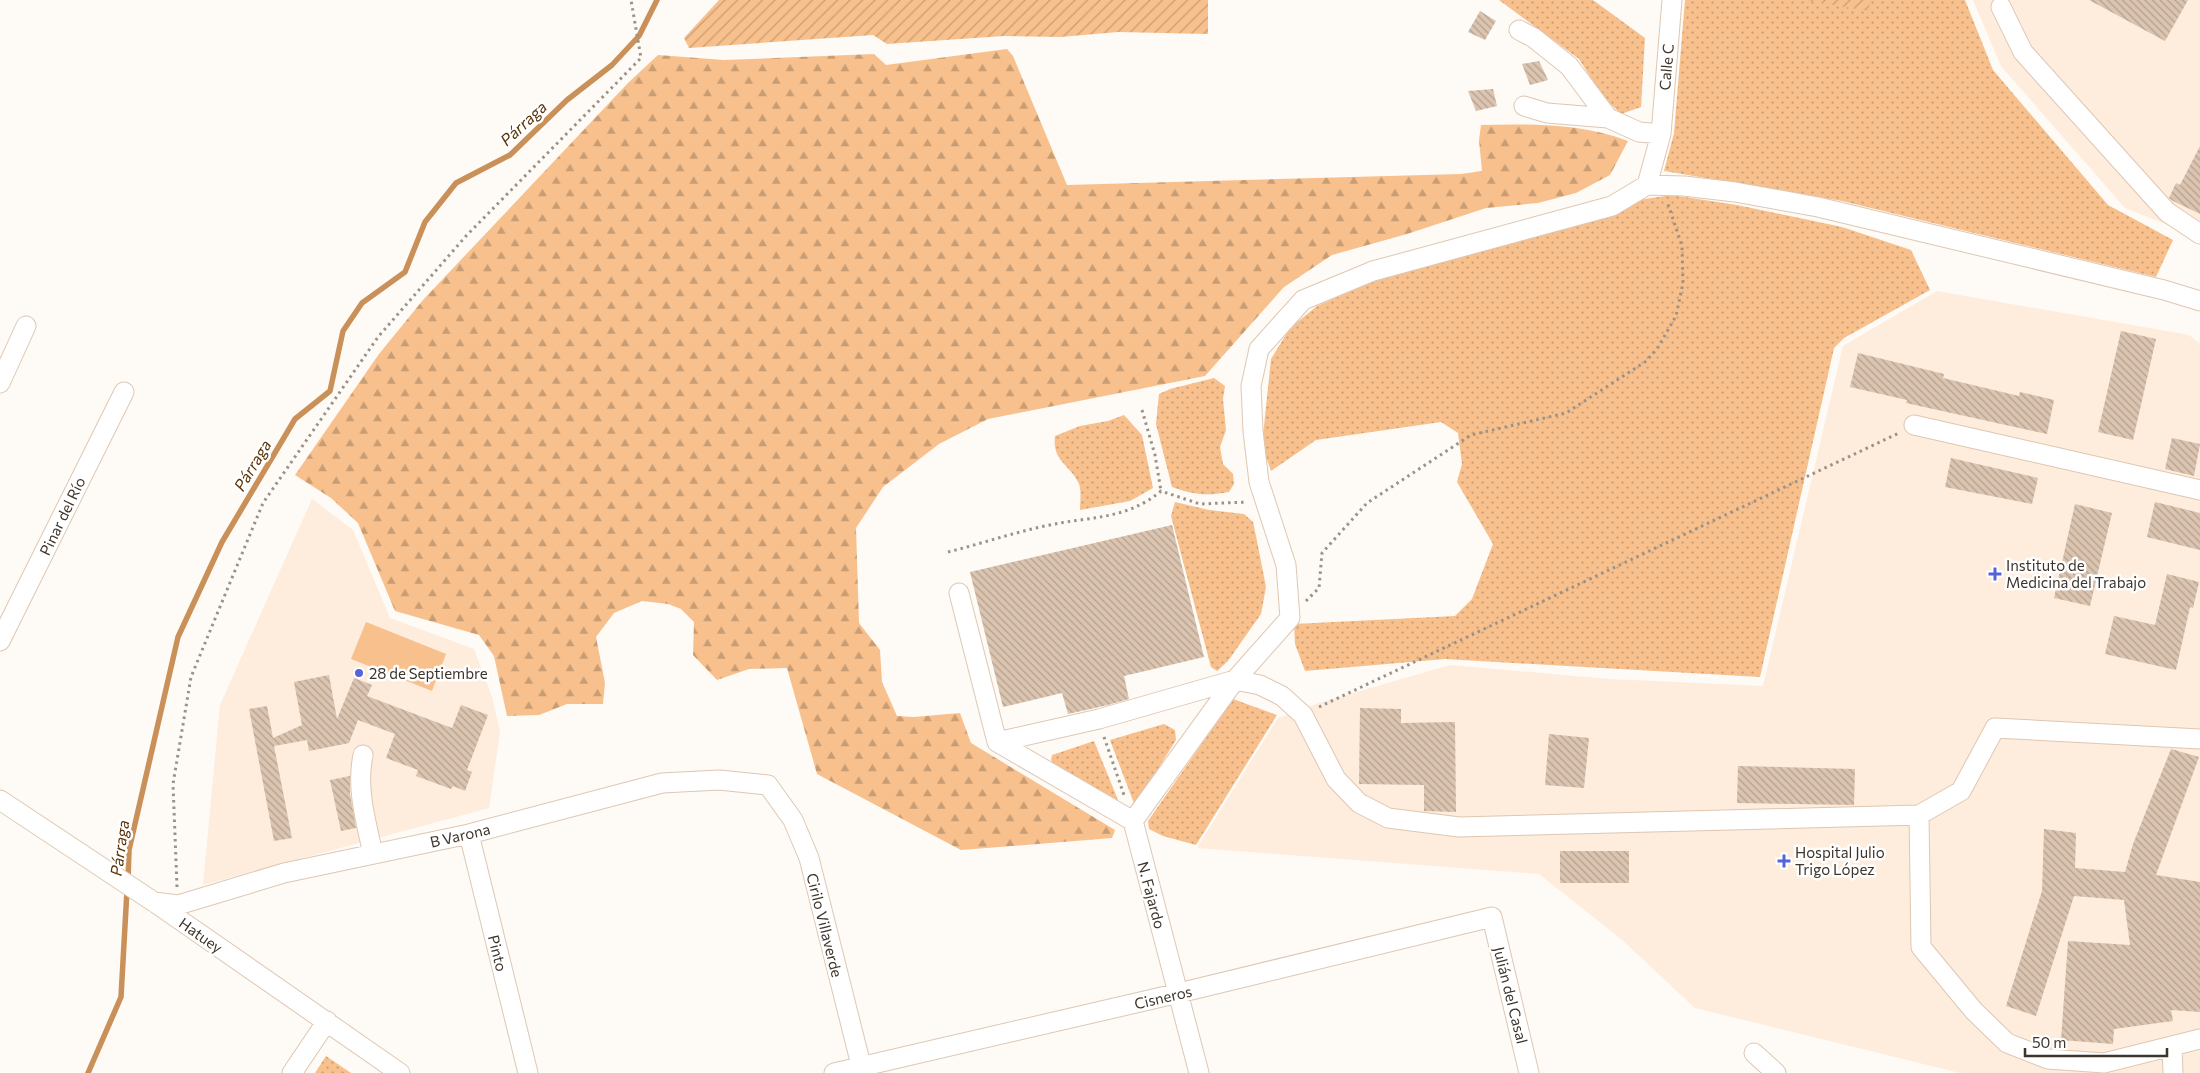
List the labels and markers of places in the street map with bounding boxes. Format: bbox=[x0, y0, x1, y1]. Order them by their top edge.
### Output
place label: Instituto de Medicina del Trabajo bbox=[2006, 556, 2146, 591]
marker: Instituto de Medicina del Trabajo bbox=[1988, 567, 2002, 581]
place label: 28 de Septiembre bbox=[369, 664, 488, 682]
marker: 28 de Septiembre bbox=[353, 667, 365, 679]
place label: Hospital Julio Trigo López bbox=[1795, 843, 1885, 878]
marker: Hospital Julio Trigo López bbox=[1777, 854, 1791, 868]

